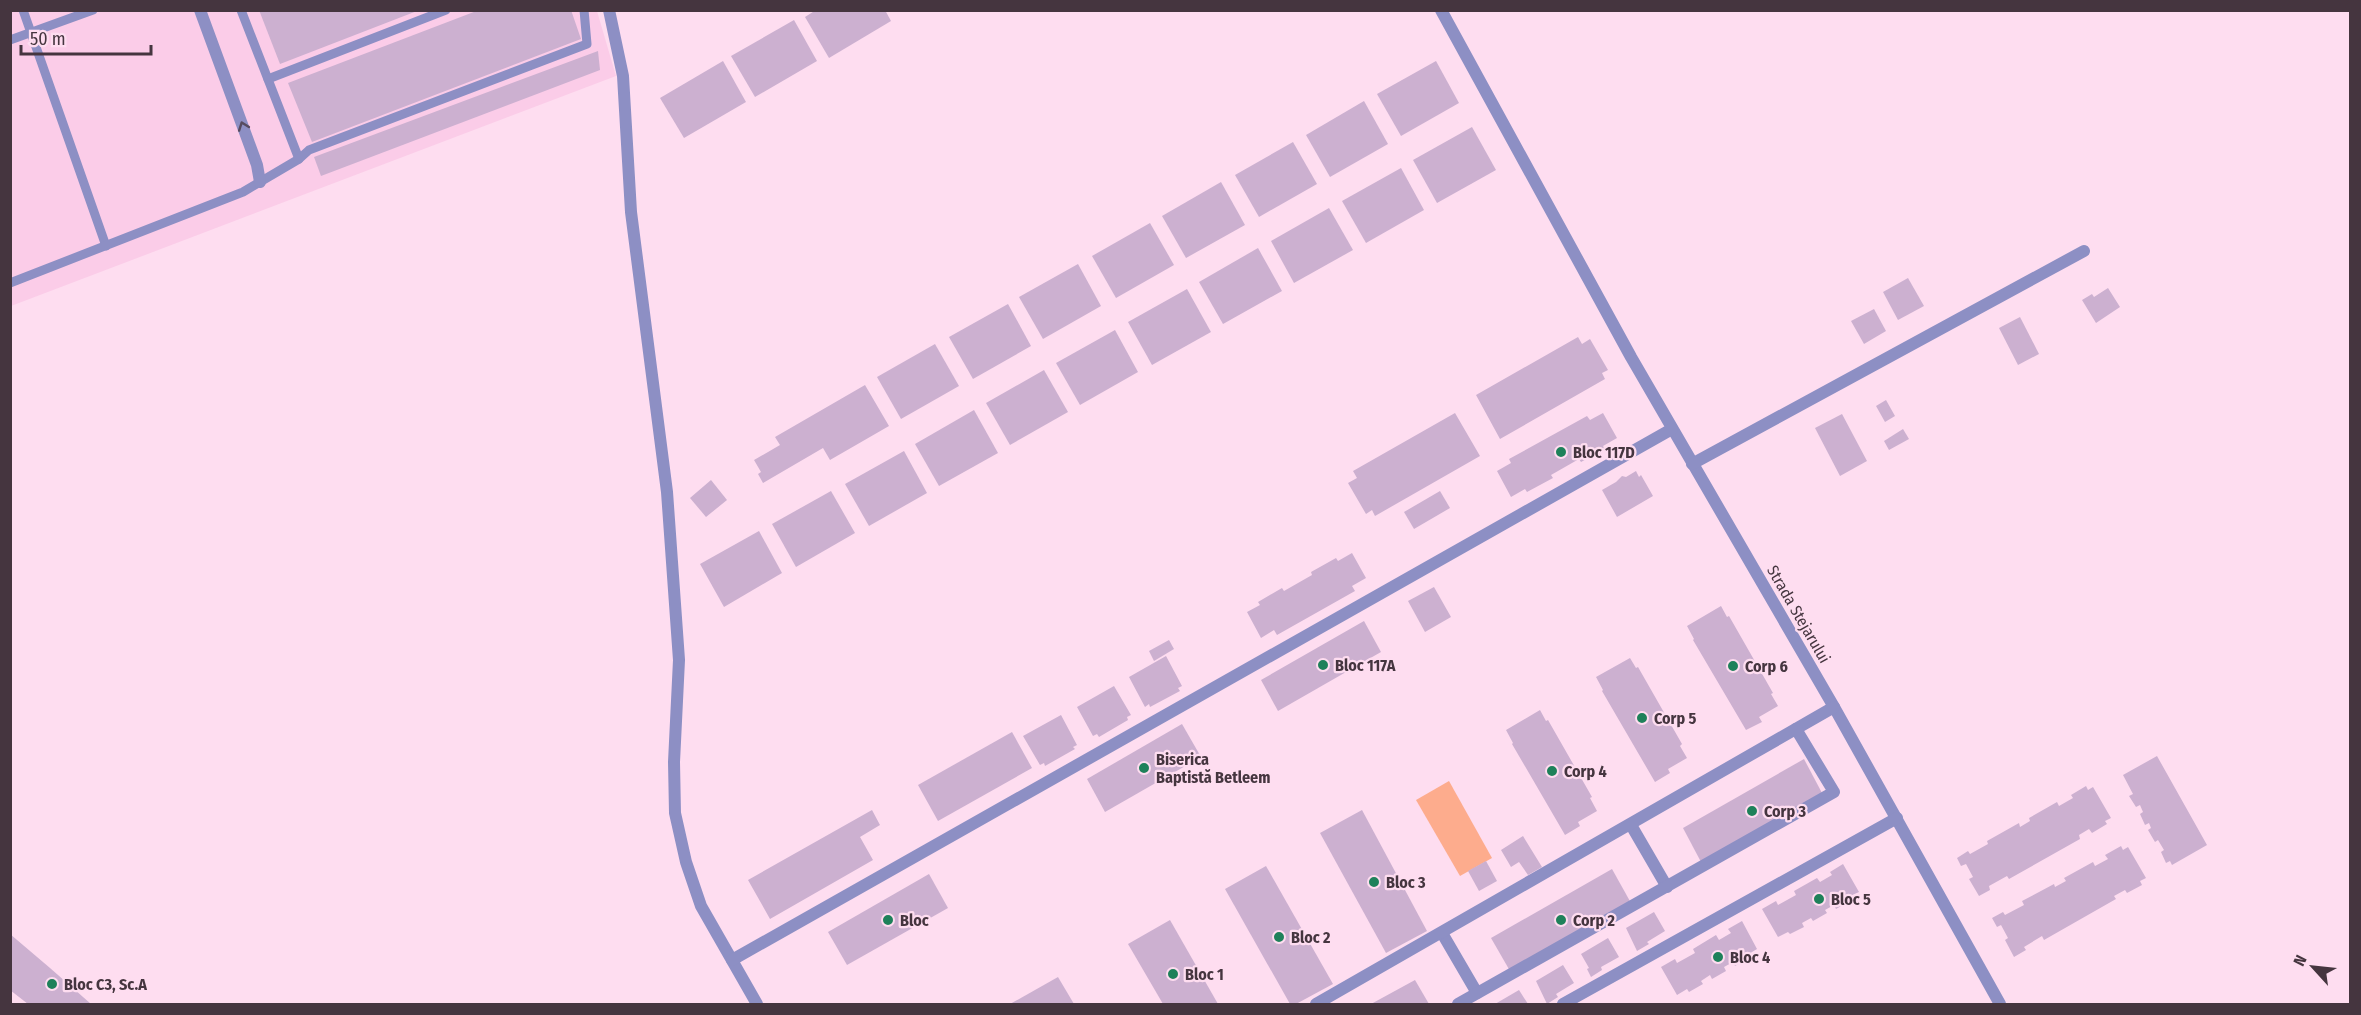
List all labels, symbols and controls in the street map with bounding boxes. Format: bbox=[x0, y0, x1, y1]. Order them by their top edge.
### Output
scale bar bbox=[21, 18, 152, 56]
text: 50 m bbox=[30, 28, 66, 50]
one-way arrow bbox=[237, 122, 250, 132]
place label: Bloc 117D bbox=[1573, 443, 1635, 462]
marker: Bloc 117D bbox=[1554, 445, 1568, 459]
street label: Strada Stejarului bbox=[1763, 562, 1834, 666]
place label: Bloc 117A bbox=[1335, 656, 1396, 675]
place label: Corp 6 bbox=[1745, 657, 1788, 676]
marker: Bloc 117A bbox=[1316, 658, 1330, 672]
marker: Corp 6 bbox=[1726, 659, 1740, 673]
place label: Corp 5 bbox=[1654, 709, 1696, 728]
marker: Corp 5 bbox=[1635, 711, 1649, 725]
place label: Biserica Baptistă Betleem bbox=[1156, 750, 1270, 787]
marker: Biserica Baptistă Betleem bbox=[1137, 761, 1151, 775]
place label: Corp 4 bbox=[1564, 762, 1607, 781]
marker: Corp 4 bbox=[1545, 764, 1559, 778]
place label: Corp 3 bbox=[1764, 802, 1806, 821]
marker: Corp 3 bbox=[1745, 804, 1759, 818]
place label: Bloc 3 bbox=[1386, 873, 1426, 892]
marker: Bloc 3 bbox=[1367, 875, 1381, 889]
place label: Bloc 5 bbox=[1831, 890, 1871, 909]
marker: Bloc 5 bbox=[1812, 892, 1826, 906]
place label: Bloc bbox=[900, 911, 929, 930]
place label: Corp 2 bbox=[1573, 911, 1615, 930]
marker: Bloc bbox=[881, 913, 895, 927]
marker: Corp 2 bbox=[1554, 913, 1568, 927]
place label: Bloc 2 bbox=[1291, 928, 1331, 947]
marker: Bloc 2 bbox=[1272, 930, 1286, 944]
north arrow bbox=[2283, 937, 2343, 997]
place label: Bloc 4 bbox=[1730, 948, 1770, 967]
marker: Bloc 4 bbox=[1711, 950, 1725, 964]
text: N bbox=[2289, 952, 2311, 969]
place label: Bloc 1 bbox=[1185, 965, 1224, 984]
marker: Bloc 1 bbox=[1166, 967, 1180, 981]
place label: Bloc C3, Sc.A bbox=[64, 975, 147, 994]
marker: Bloc C3, Sc.A bbox=[45, 977, 59, 991]

